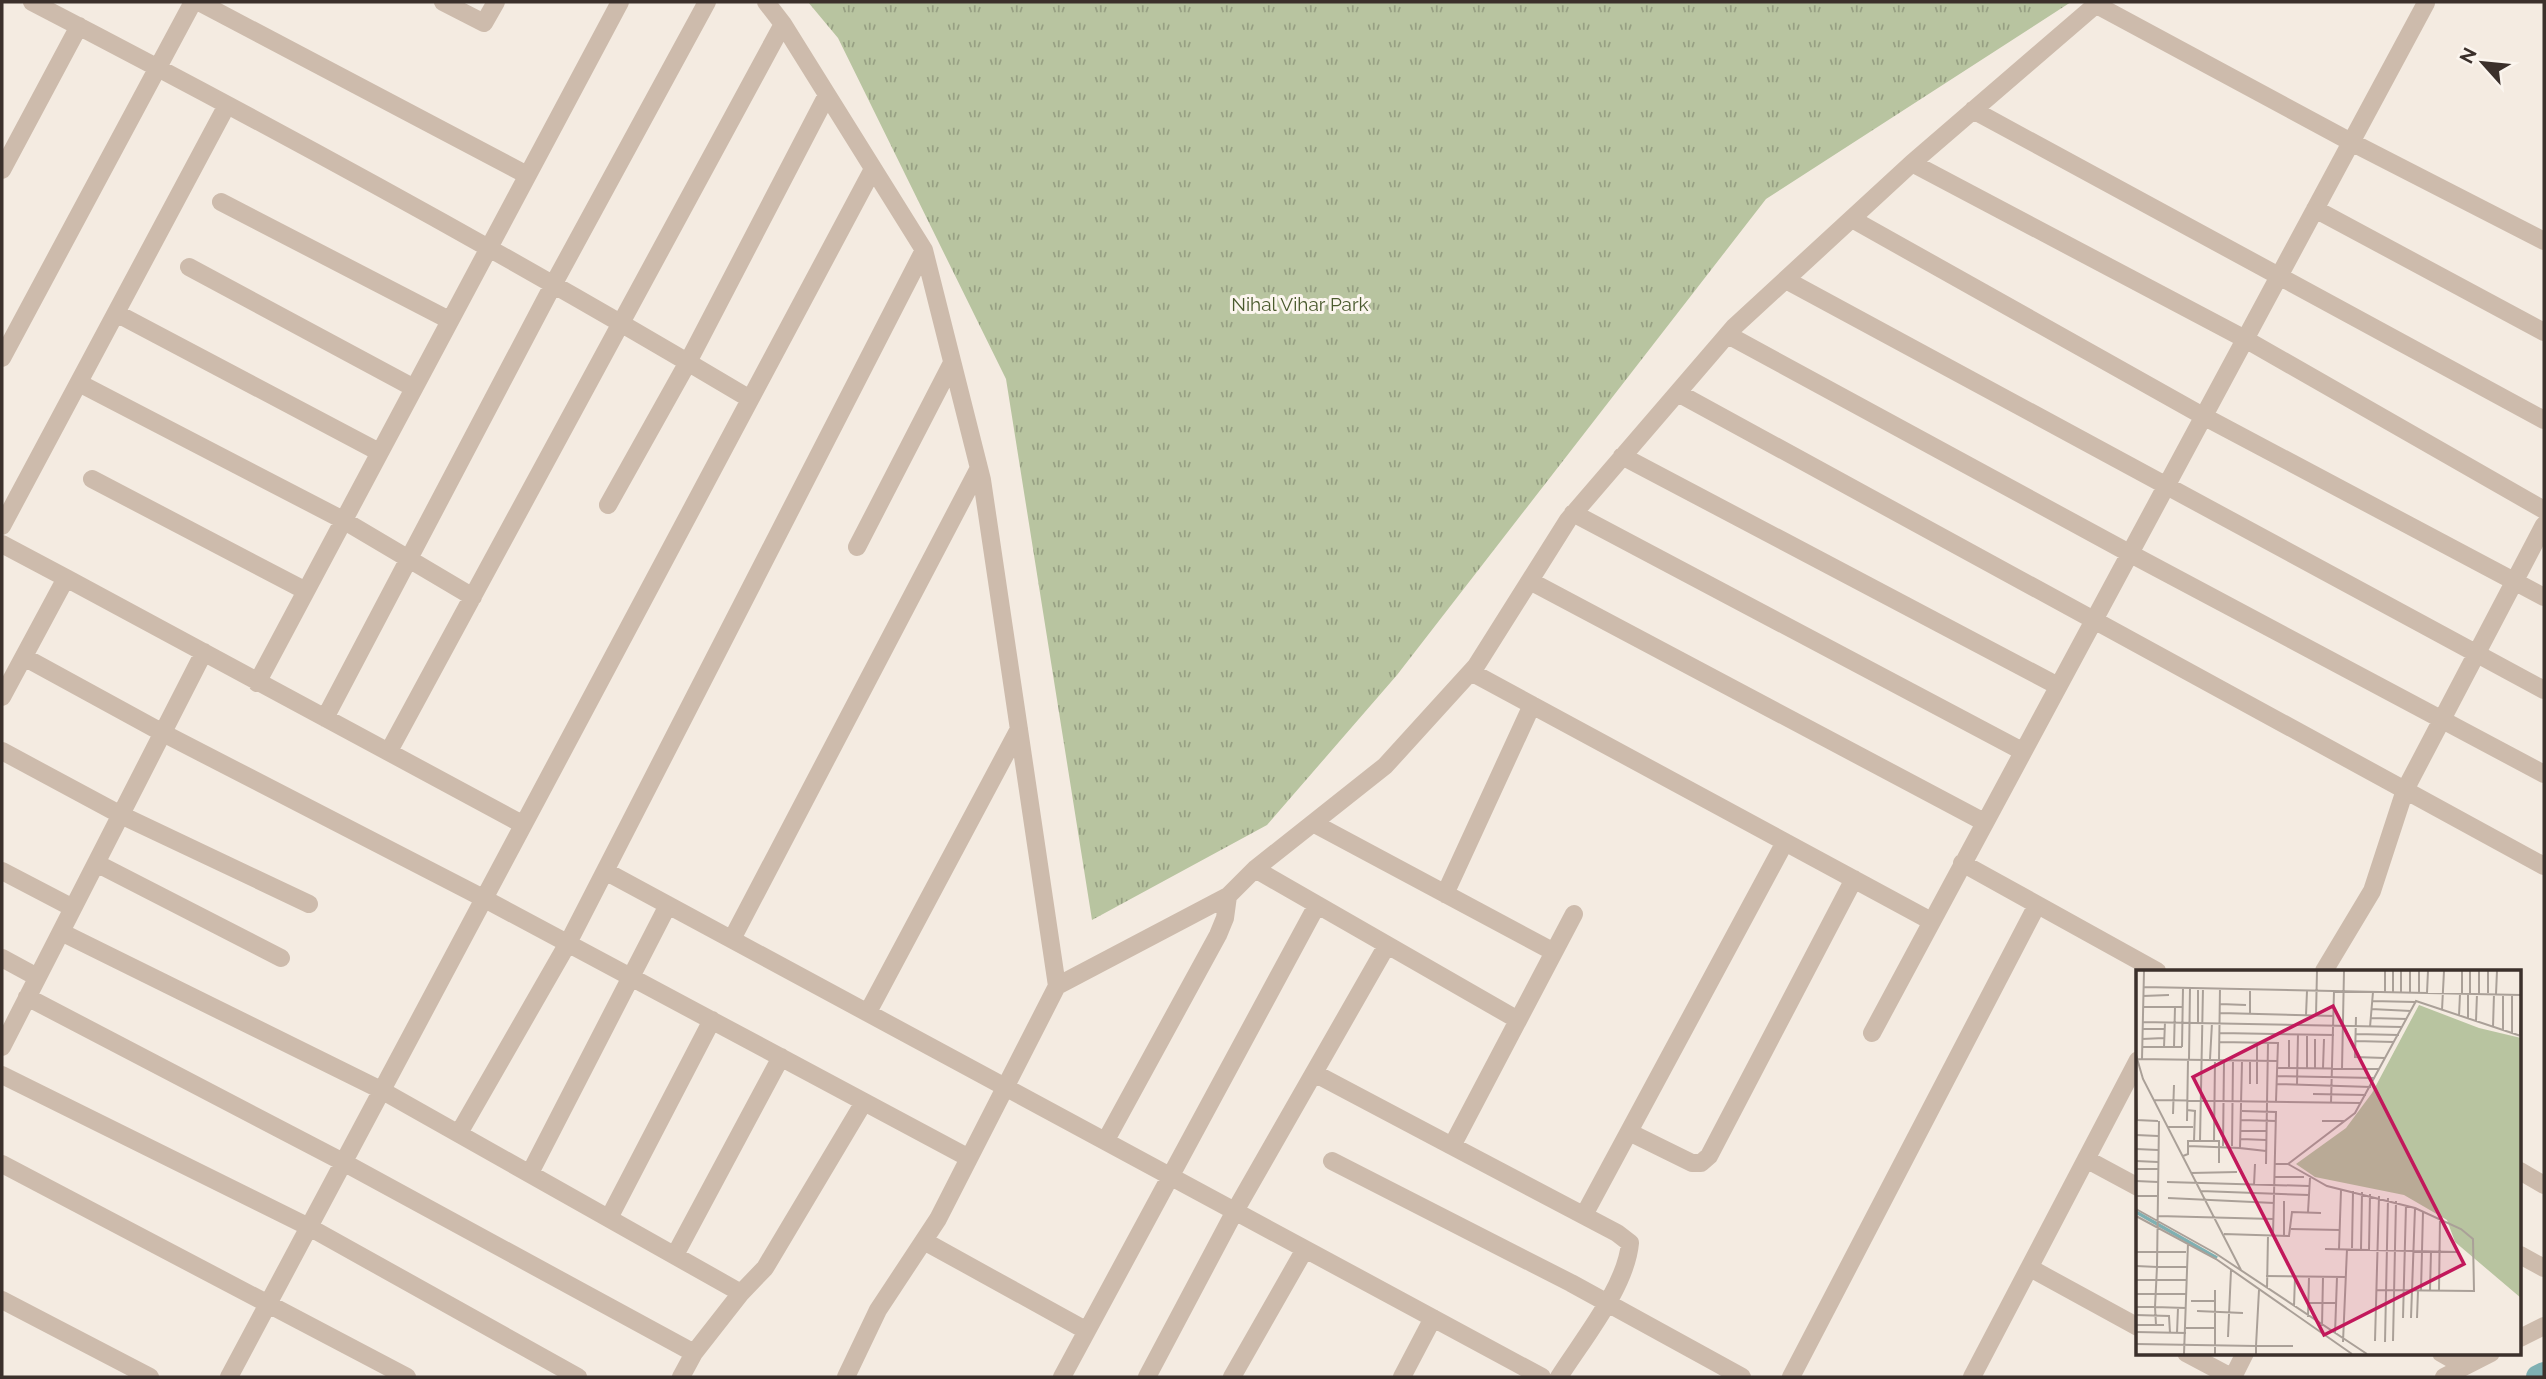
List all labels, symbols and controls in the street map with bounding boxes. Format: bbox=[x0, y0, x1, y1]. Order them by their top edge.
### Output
north arrow bbox=[2448, 28, 2518, 98]
text: N bbox=[2455, 44, 2481, 67]
park label: Nihal Vihar Park bbox=[1231, 293, 1369, 315]
inset map bbox=[2136, 970, 2522, 1354]

